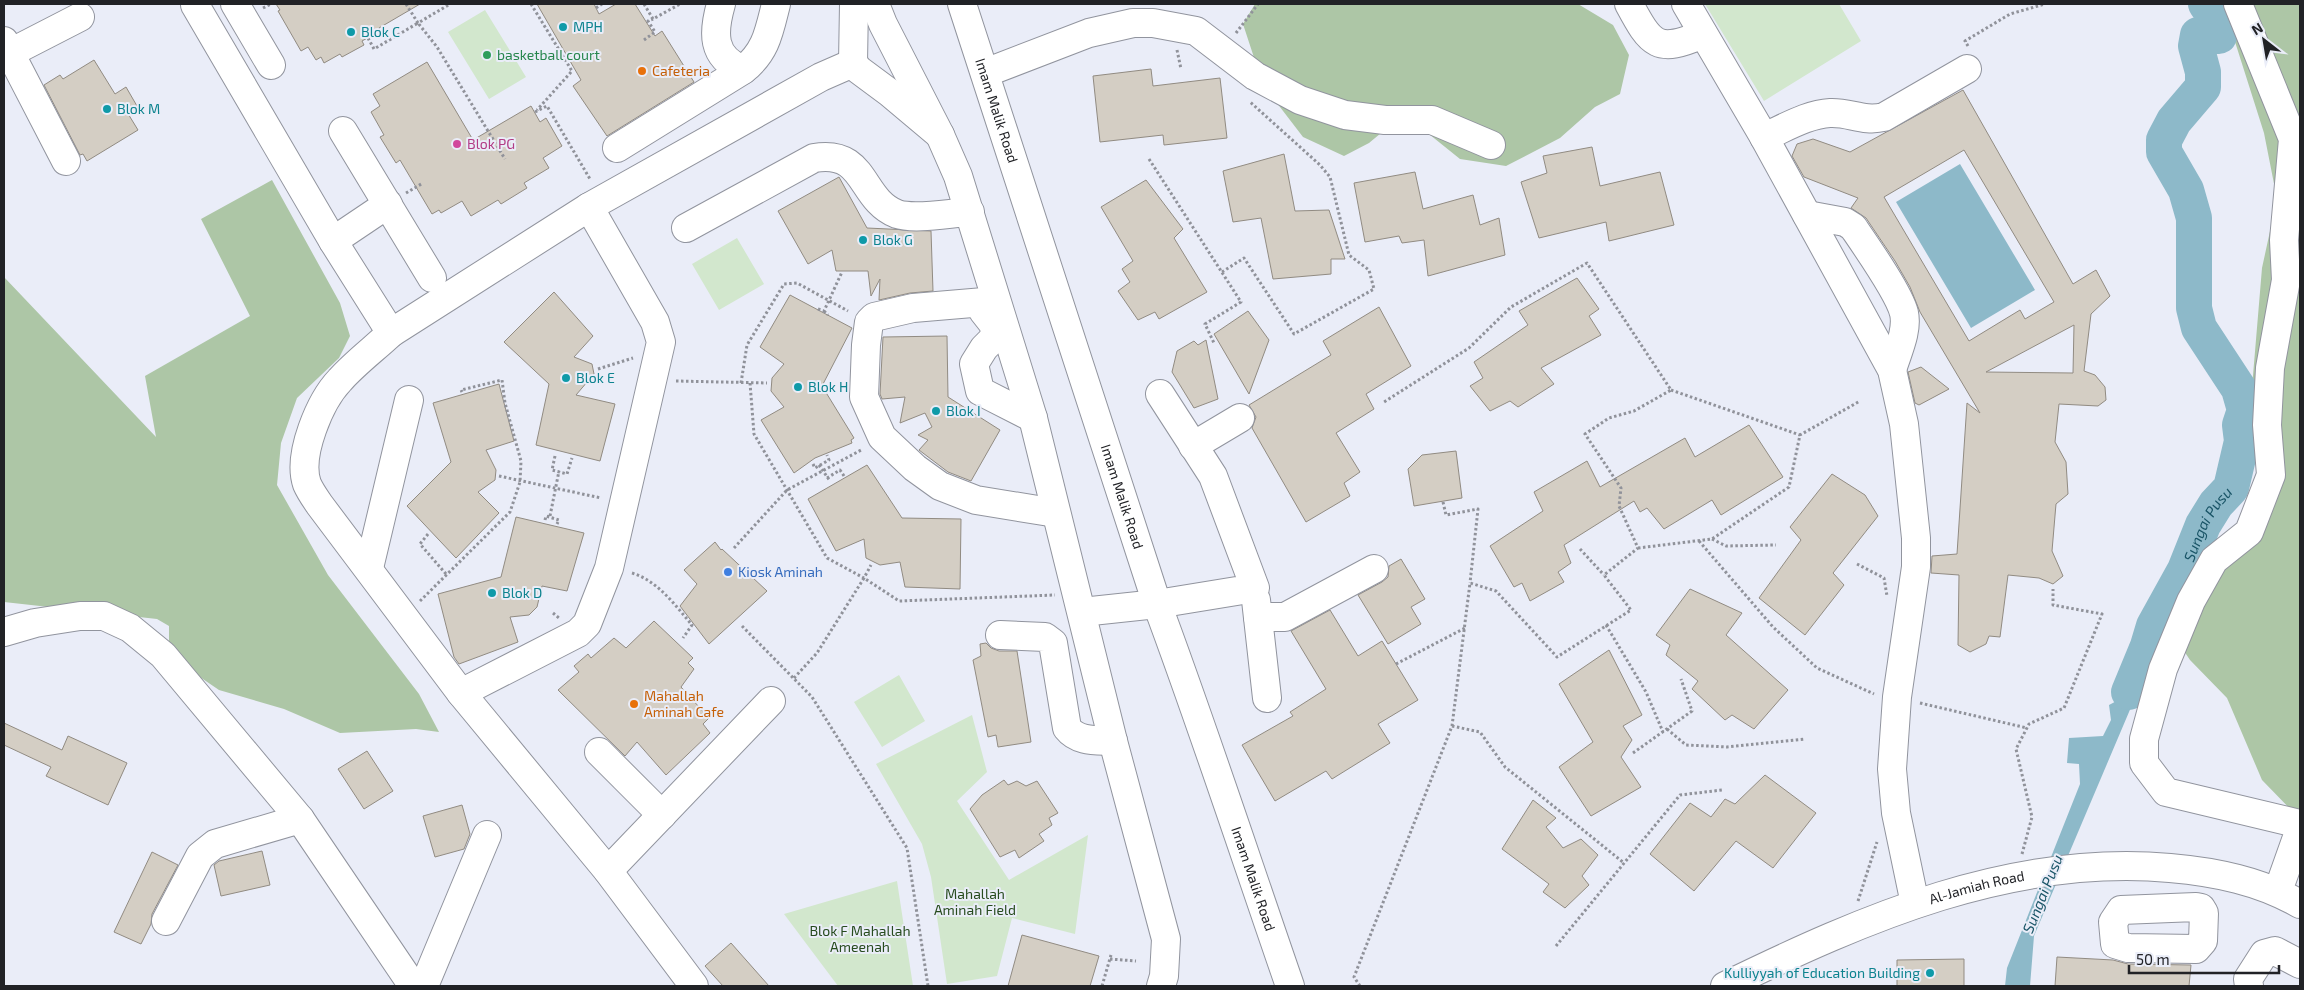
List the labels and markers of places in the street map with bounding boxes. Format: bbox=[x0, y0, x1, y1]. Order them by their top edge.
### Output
place label: MPH bbox=[573, 18, 603, 35]
marker: MPH bbox=[557, 21, 569, 33]
place label: Blok C bbox=[361, 23, 400, 40]
marker: Blok C bbox=[345, 26, 357, 38]
place label: basketball court bbox=[497, 46, 600, 63]
marker: basketball court bbox=[481, 49, 493, 61]
place label: Cafeteria bbox=[652, 62, 710, 79]
marker: Cafeteria bbox=[636, 65, 648, 77]
place label: Blok M bbox=[117, 100, 160, 117]
marker: Blok M bbox=[101, 103, 113, 115]
place label: Blok PG bbox=[467, 135, 515, 152]
marker: Blok PG bbox=[451, 138, 463, 150]
place label: Blok G bbox=[873, 231, 913, 248]
marker: Blok G bbox=[857, 234, 869, 246]
place label: Blok E bbox=[576, 369, 615, 386]
marker: Blok E bbox=[560, 372, 572, 384]
place label: Blok H bbox=[808, 378, 848, 395]
marker: Blok H bbox=[792, 381, 804, 393]
place label: Blok I bbox=[946, 402, 981, 419]
marker: Blok I bbox=[930, 405, 942, 417]
place label: Kiosk Aminah bbox=[738, 563, 823, 580]
marker: Kiosk Aminah bbox=[722, 566, 734, 578]
place label: Blok D bbox=[502, 584, 542, 601]
marker: Blok D bbox=[486, 587, 498, 599]
place label: Mahallah Aminah Cafe bbox=[644, 687, 724, 720]
marker: Mahallah Aminah Cafe bbox=[628, 698, 640, 710]
place label: Kulliyyah of Education Building bbox=[1724, 964, 1920, 981]
marker: Kulliyyah of Education Building bbox=[1924, 967, 1936, 979]

